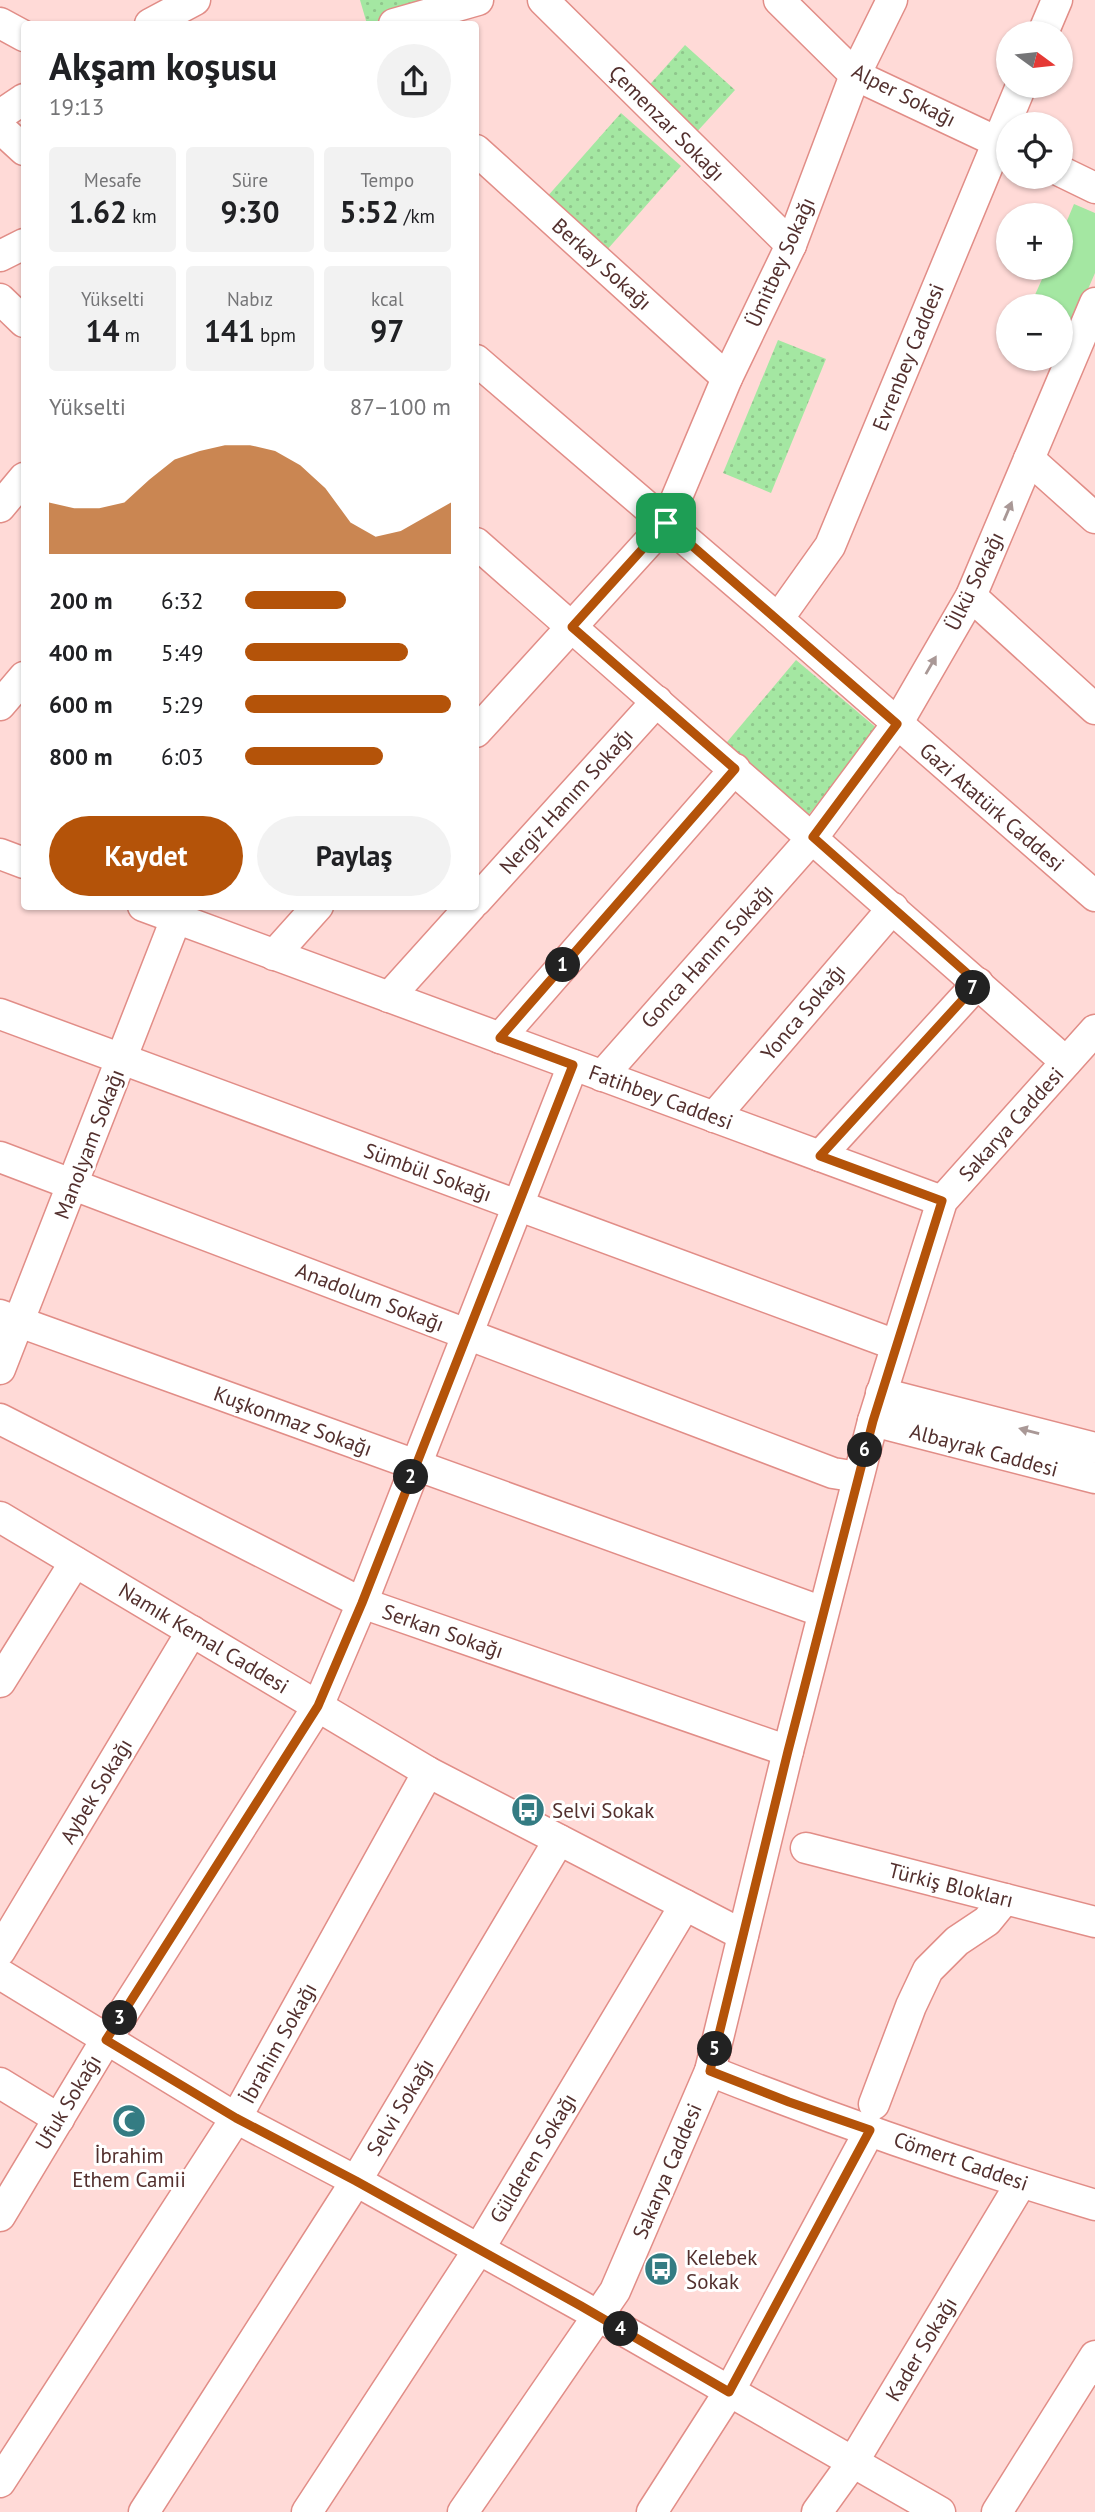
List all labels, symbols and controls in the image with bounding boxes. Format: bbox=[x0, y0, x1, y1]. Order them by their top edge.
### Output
north arrow bbox=[996, 21, 1073, 98]
map controls bbox=[996, 21, 1073, 371]
text: Akşam koşusu bbox=[49, 41, 277, 90]
button: share bbox=[377, 44, 451, 118]
street label: Alper Sokağı bbox=[848, 57, 960, 133]
street label: Çemenzar Sokağı bbox=[603, 59, 731, 187]
text: 19:13 bbox=[49, 92, 104, 121]
button: locate bbox=[996, 112, 1073, 189]
text: Mesafe bbox=[84, 168, 141, 192]
text: Süre bbox=[232, 168, 268, 192]
text: Tempo bbox=[361, 168, 414, 192]
text: 1.62 bbox=[69, 192, 127, 231]
text: 9:30 bbox=[220, 192, 280, 231]
text: 5:52 bbox=[340, 192, 399, 231]
street label: Ümitbey Sokağı bbox=[739, 193, 821, 331]
button: + bbox=[996, 203, 1073, 280]
text: km bbox=[127, 204, 157, 228]
text: /km bbox=[399, 204, 435, 228]
street label: Berkay Sokağı bbox=[547, 212, 657, 316]
street label: Evrenbey Caddesi bbox=[866, 279, 950, 435]
text: Yükselti bbox=[81, 287, 144, 311]
text: Nabız bbox=[227, 287, 273, 311]
text: kcal bbox=[371, 287, 404, 311]
button: − bbox=[996, 294, 1073, 371]
text: 14 bbox=[85, 311, 119, 350]
text: 141 bbox=[204, 311, 255, 350]
text: 97 bbox=[370, 311, 404, 350]
text: m bbox=[119, 323, 140, 347]
text: bpm bbox=[255, 323, 296, 347]
text: Yükselti bbox=[49, 392, 126, 421]
text: 87–100 m bbox=[350, 392, 451, 421]
pin bbox=[636, 493, 696, 553]
one-way arrow bbox=[1002, 500, 1013, 521]
icon: arrive bbox=[647, 504, 685, 542]
street label: Ülkü Sokağı bbox=[938, 527, 1010, 635]
text: 200 m bbox=[49, 586, 112, 615]
text: 6:32 bbox=[161, 586, 204, 615]
text: 400 m bbox=[49, 638, 112, 667]
text: 5:49 bbox=[161, 638, 204, 667]
one-way arrow bbox=[925, 655, 937, 675]
text: 600 m bbox=[49, 690, 112, 719]
text: 5:29 bbox=[161, 690, 204, 719]
street label: Nergiz Hanım Sokağı bbox=[493, 722, 639, 880]
street label: Gazi Atatürk Caddesi bbox=[914, 737, 1070, 877]
text: 800 m bbox=[49, 742, 112, 771]
text: 6:03 bbox=[161, 742, 204, 771]
button: Kaydet bbox=[49, 816, 243, 896]
button: Paylaş bbox=[257, 816, 451, 896]
street label: Gonca Hanım Sokağı bbox=[635, 878, 779, 1034]
pin: 1 bbox=[546, 948, 580, 982]
text: 1 bbox=[557, 952, 568, 976]
street label: Yonca Sokağı bbox=[755, 958, 851, 1066]
pin: 7 bbox=[956, 970, 990, 1006]
text: 7 bbox=[967, 975, 978, 999]
street label: Fatihbey Caddesi bbox=[585, 1058, 737, 1136]
street label: Sakarya Caddesi bbox=[953, 1061, 1069, 1187]
street label: Manolyam Sokağı bbox=[48, 1065, 130, 1223]
street label: Sümbül Sokağı bbox=[361, 1136, 495, 1208]
street label: Anadolum Sokağı bbox=[292, 1256, 448, 1338]
street label: Kuşkonmaz Sokağı bbox=[210, 1380, 376, 1462]
street label: Albayrak Caddesi bbox=[907, 1417, 1061, 1483]
one-way arrow bbox=[1018, 1425, 1040, 1436]
pin: 6 bbox=[848, 1432, 882, 1468]
text: 6 bbox=[859, 1437, 870, 1461]
pin: 2 bbox=[394, 1460, 428, 1494]
text: 2 bbox=[405, 1464, 416, 1488]
street label: Namık Kemal Caddesi bbox=[114, 1577, 294, 1699]
street label: Serkan Sokağı bbox=[379, 1598, 507, 1664]
street label: Aybek Sokağı bbox=[54, 1733, 138, 1849]
bus stop icon: Selvi Sokak bbox=[509, 1791, 547, 1829]
place label: Selvi Sokak bbox=[552, 1797, 654, 1824]
street label: Türkiş Blokları bbox=[886, 1856, 1016, 1914]
street label: İbrahim Sokağı bbox=[234, 1978, 322, 2108]
pin: 3 bbox=[102, 2000, 138, 2036]
text: 3 bbox=[114, 2005, 125, 2029]
pin: 5 bbox=[698, 2032, 732, 2066]
text: 5 bbox=[709, 2036, 720, 2060]
street label: Ufuk Sokağı bbox=[29, 2049, 107, 2155]
street label: Selvi Sokağı bbox=[360, 2053, 440, 2161]
street label: Gülderen Sokağı bbox=[484, 2088, 582, 2228]
street label: Sakarya Caddesi bbox=[626, 2099, 708, 2243]
mosque icon: İbrahim Ethem Camii bbox=[110, 2102, 148, 2140]
street label: Cömert Caddesi bbox=[890, 2125, 1032, 2197]
place label: İbrahim Ethem Camii bbox=[72, 2142, 186, 2193]
place label: Kelebek Sokak bbox=[686, 2244, 757, 2295]
bus stop icon: Kelebek Sokak bbox=[642, 2250, 680, 2288]
street label: Kader Sokağı bbox=[879, 2292, 963, 2406]
pin: 4 bbox=[604, 2312, 638, 2346]
text: 4 bbox=[615, 2316, 626, 2340]

